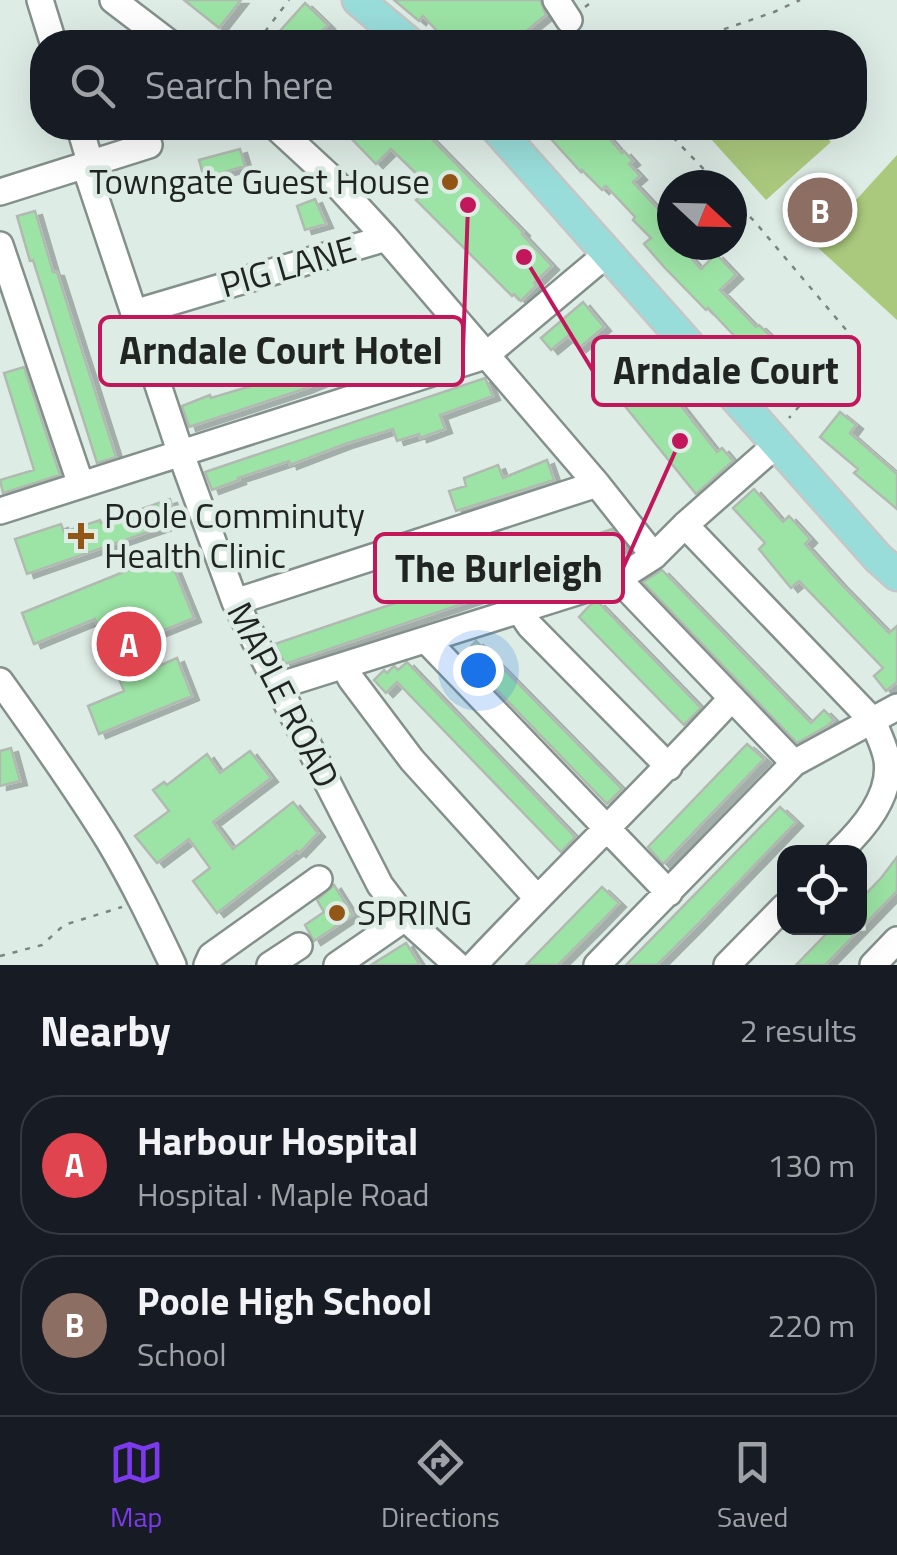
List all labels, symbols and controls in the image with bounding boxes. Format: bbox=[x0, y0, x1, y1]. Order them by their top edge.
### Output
search box bbox=[30, 30, 867, 140]
text: Search here bbox=[145, 56, 333, 114]
icon: search bbox=[65, 58, 120, 113]
place label: Towngate Guest House bbox=[89, 154, 430, 208]
north arrow bbox=[657, 170, 747, 260]
marker: Towngate Guest House bbox=[439, 171, 461, 193]
pin: B bbox=[788, 172, 852, 248]
street label: PIG LANE bbox=[213, 221, 362, 311]
callout: Arndale Court Hotel bbox=[100, 317, 463, 385]
text: Arndale Court Hotel bbox=[119, 321, 443, 379]
callout: Arndale Court bbox=[593, 337, 859, 405]
text: Arndale Court bbox=[613, 341, 839, 399]
place label: Poole Comminuty Health Clinic bbox=[104, 488, 365, 582]
marker: Poole Comminuty Health Clinic bbox=[68, 523, 94, 549]
callout: The Burleigh bbox=[375, 534, 623, 602]
text: The Burleigh bbox=[395, 539, 603, 597]
street label: MAPLE ROAD bbox=[214, 592, 354, 797]
pin: A bbox=[96, 606, 162, 682]
your location bbox=[453, 645, 504, 696]
map controls bbox=[777, 845, 867, 935]
button: locate bbox=[777, 845, 867, 935]
place label: SPRING bbox=[357, 885, 472, 939]
marker: SPRING bbox=[326, 902, 348, 924]
text: Nearby bbox=[40, 998, 171, 1062]
text: 2 results bbox=[740, 1006, 857, 1054]
text: Harbour Hospital bbox=[137, 1112, 418, 1170]
text: A bbox=[65, 1141, 84, 1189]
text: 130 m bbox=[767, 1141, 855, 1189]
text: Hospital · Maple Road bbox=[137, 1170, 429, 1218]
text: Poole High School bbox=[137, 1272, 432, 1330]
text: B bbox=[65, 1301, 84, 1349]
text: 220 m bbox=[767, 1301, 855, 1349]
text: School bbox=[137, 1330, 227, 1378]
tab: Map bbox=[109, 1435, 164, 1538]
tab: Directions bbox=[381, 1435, 500, 1538]
tab: Saved bbox=[717, 1435, 788, 1538]

